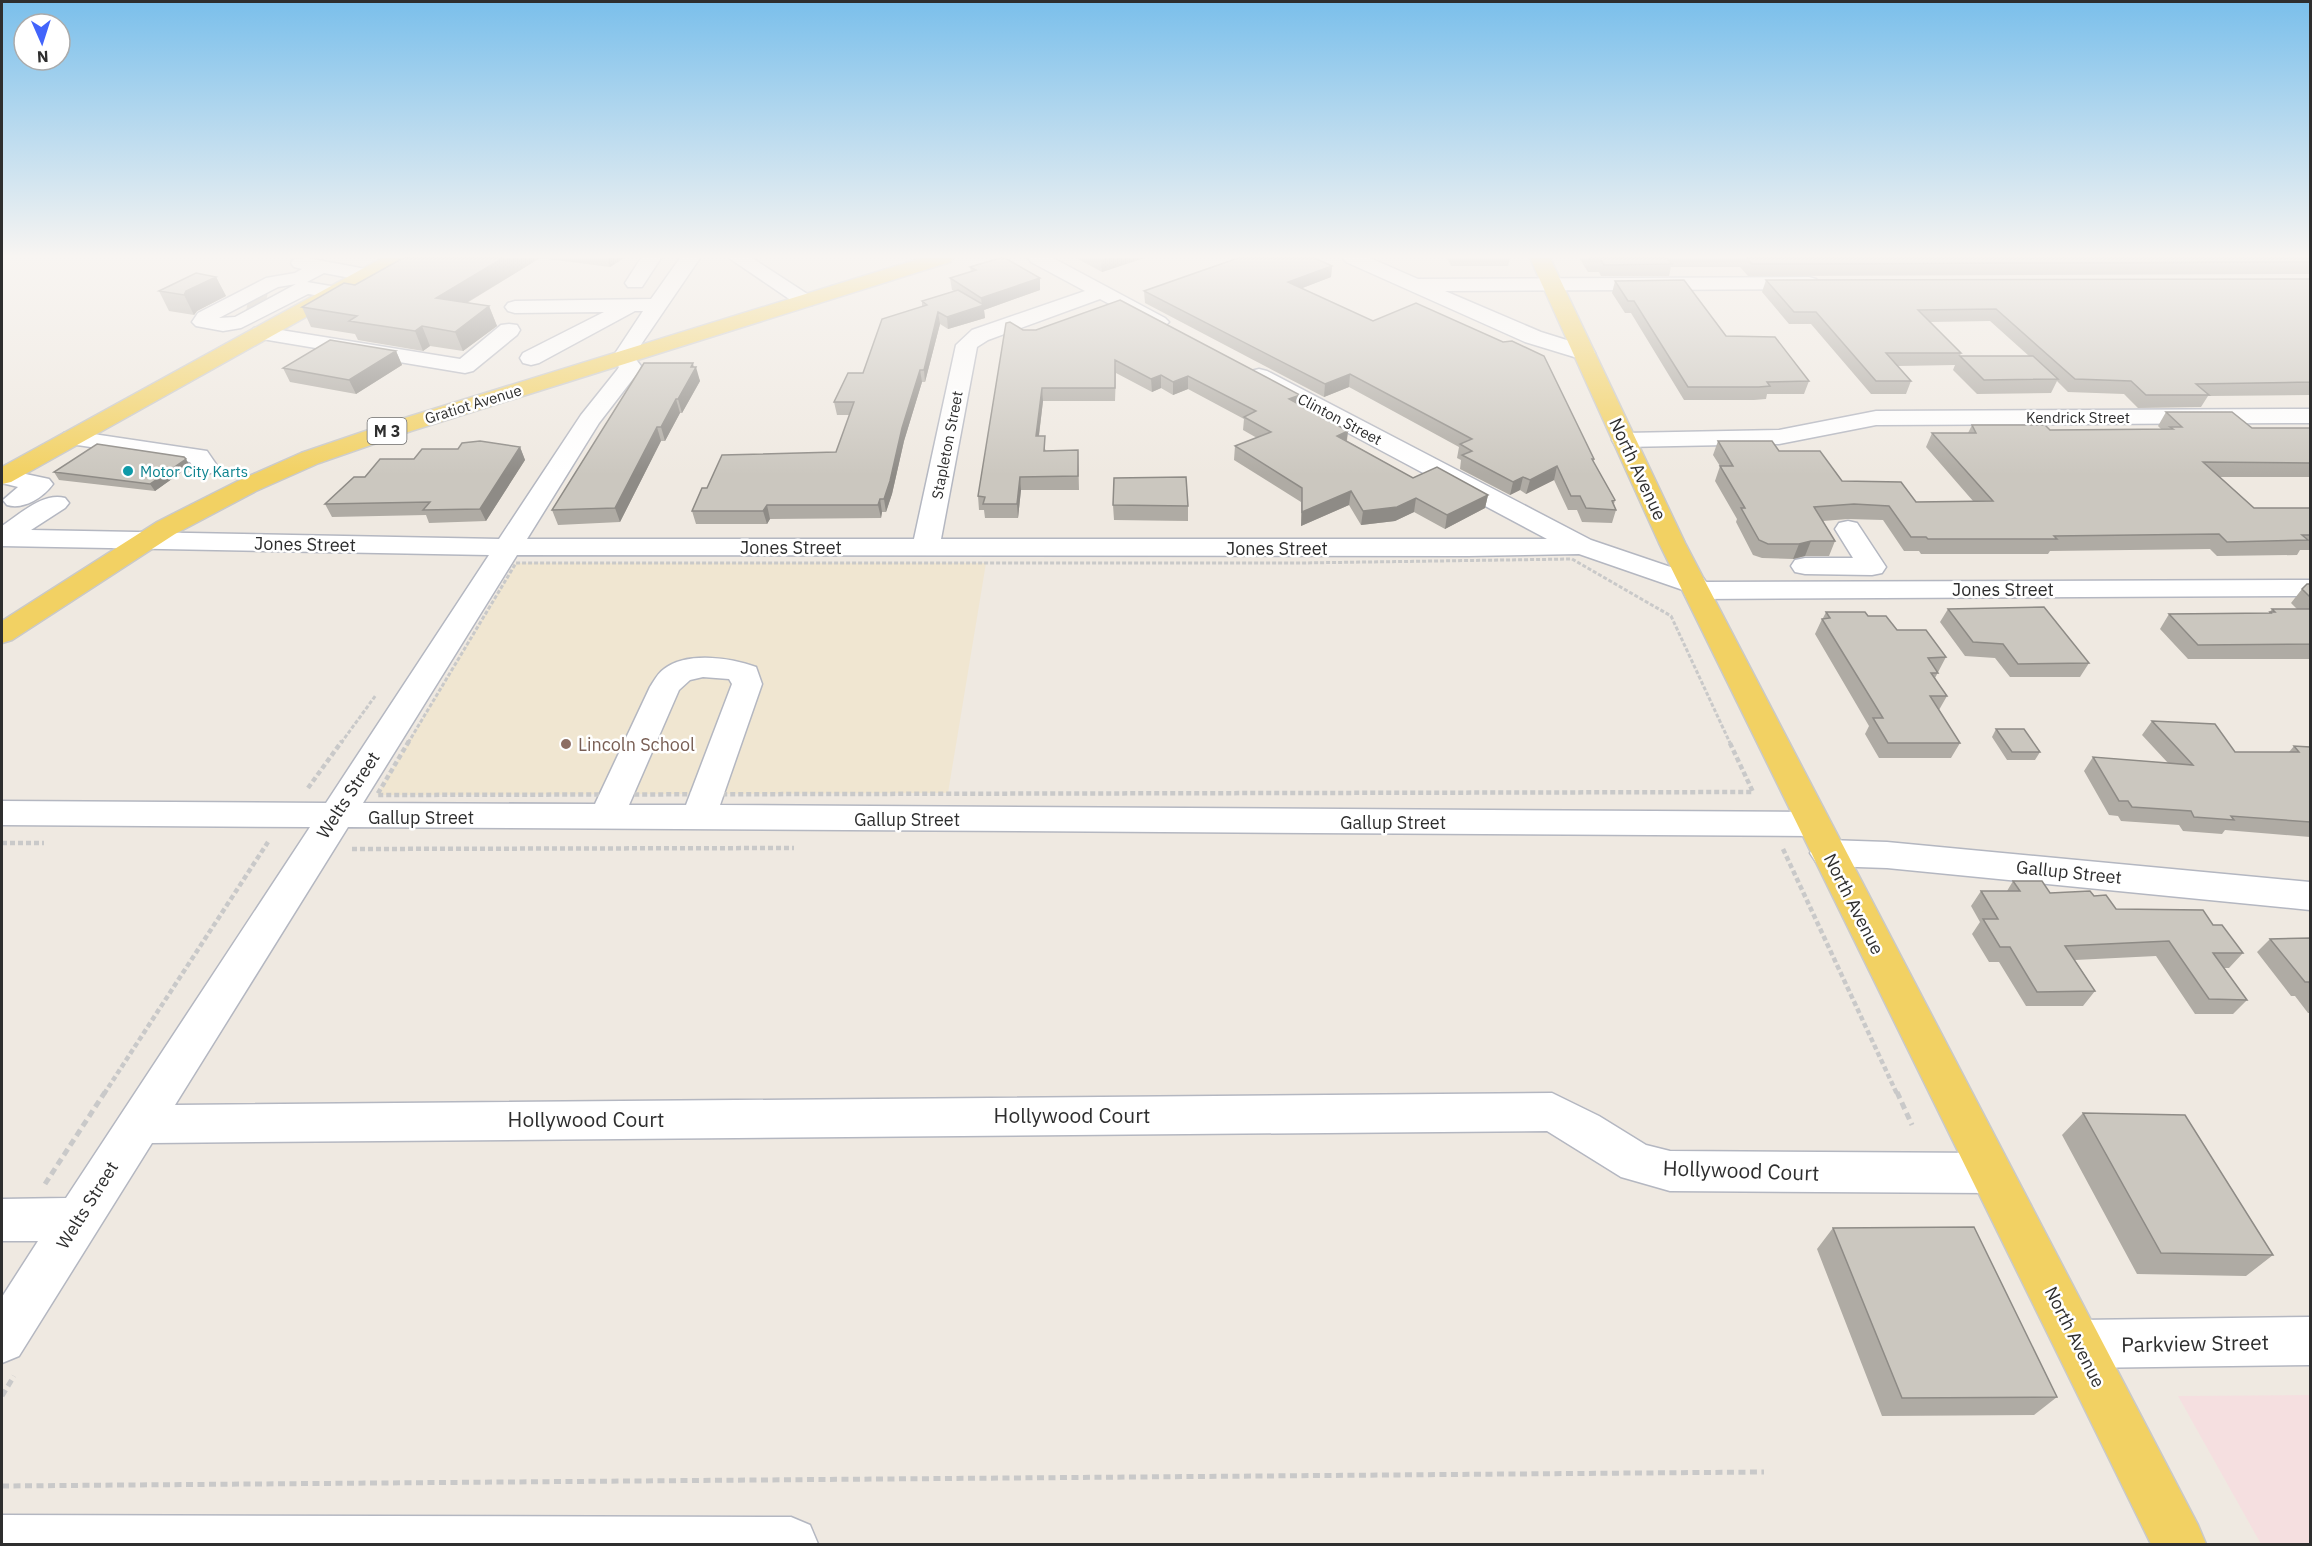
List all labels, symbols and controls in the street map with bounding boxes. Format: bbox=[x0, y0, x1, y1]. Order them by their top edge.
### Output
north arrow bbox=[12, 12, 72, 72]
text: N bbox=[36, 47, 49, 67]
street label: Gratiot Avenue bbox=[422, 380, 524, 428]
street label: Stapleton Street bbox=[927, 389, 967, 501]
street label: Clinton Street bbox=[1295, 389, 1385, 449]
street label: Kendrick Street bbox=[2026, 408, 2130, 427]
street label: North Avenue bbox=[1604, 414, 1672, 524]
road number: M 3 bbox=[368, 418, 406, 444]
place label: Motor City Karts bbox=[140, 462, 248, 481]
marker: Motor City Karts bbox=[121, 464, 135, 478]
street label: Jones Street bbox=[254, 532, 356, 556]
street label: Jones Street bbox=[740, 536, 842, 559]
street label: Jones Street bbox=[1226, 537, 1328, 560]
street label: Jones Street bbox=[1952, 578, 2054, 601]
place label: Lincoln School bbox=[578, 733, 695, 756]
marker: Lincoln School bbox=[559, 737, 573, 751]
street label: Welts Street bbox=[311, 747, 385, 843]
street label: Gallup Street bbox=[368, 806, 474, 829]
street label: Gallup Street bbox=[854, 808, 960, 831]
street label: Gallup Street bbox=[1340, 811, 1446, 834]
street label: North Avenue bbox=[1819, 850, 1889, 958]
street label: Gallup Street bbox=[2015, 855, 2123, 889]
street label: Hollywood Court bbox=[994, 1101, 1150, 1129]
street label: Hollywood Court bbox=[508, 1105, 664, 1133]
street label: Hollywood Court bbox=[1662, 1153, 1820, 1187]
street label: Welts Street bbox=[51, 1157, 123, 1253]
street label: North Avenue bbox=[2040, 1283, 2110, 1391]
street label: Parkview Street bbox=[2121, 1328, 2269, 1358]

